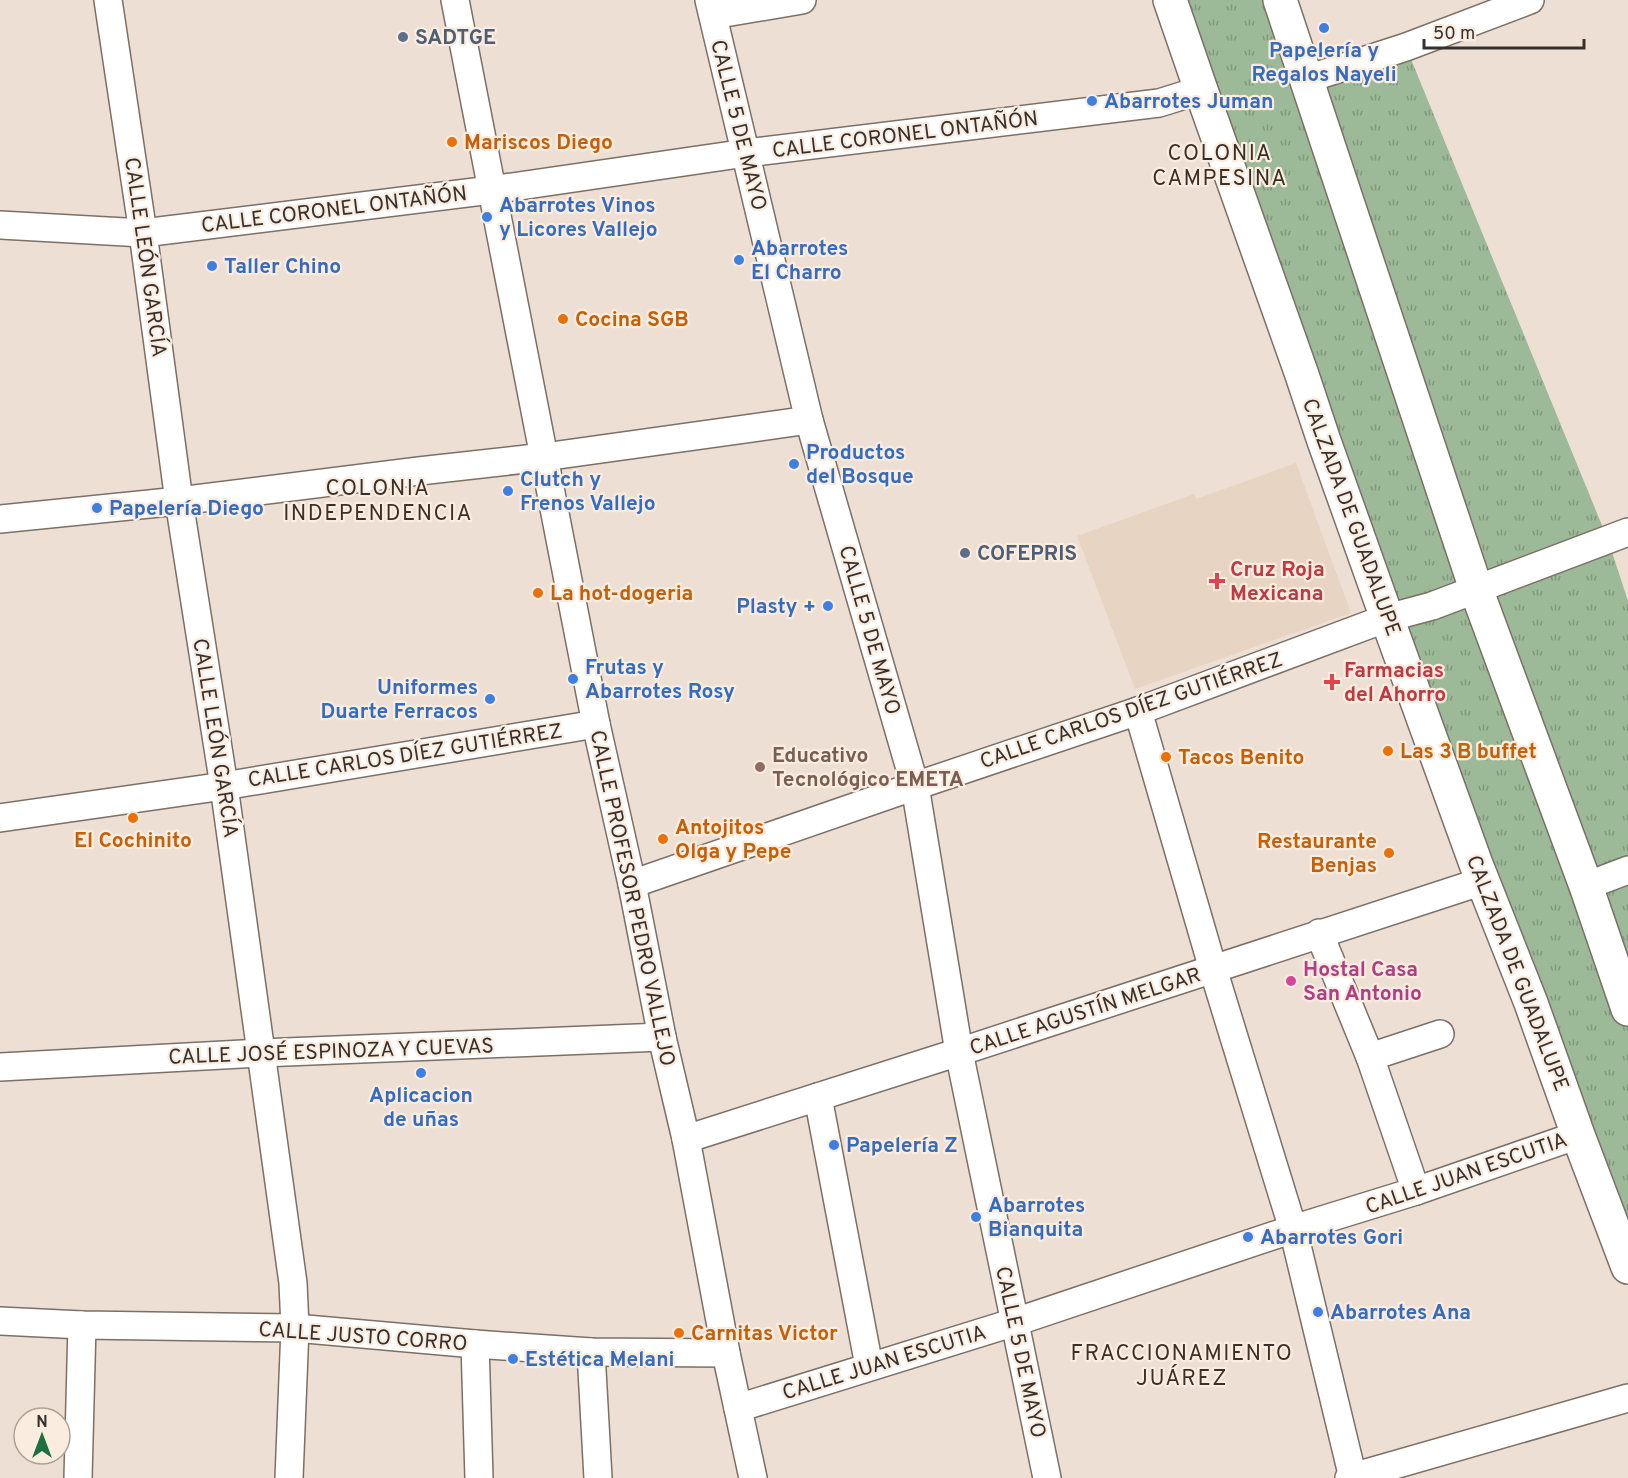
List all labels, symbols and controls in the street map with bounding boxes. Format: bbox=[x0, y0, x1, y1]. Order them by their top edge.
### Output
scale bar bbox=[1424, 12, 1584, 50]
marker: Papelería y Regalos Nayeli bbox=[1317, 21, 1331, 35]
text: 50 m bbox=[1433, 23, 1475, 46]
place label: SADTGE bbox=[415, 25, 496, 52]
marker: SADTGE bbox=[396, 30, 410, 44]
street label: CALLE 5 DE MAYO bbox=[703, 37, 772, 214]
place label: Papelería y Regalos Nayeli bbox=[1251, 38, 1397, 89]
place label: Abarrotes Juman bbox=[1104, 89, 1274, 116]
marker: Abarrotes Juman bbox=[1085, 94, 1099, 108]
street label: CALLE CORONEL ONTAÑÓN bbox=[771, 105, 1040, 165]
place label: Mariscos Diego bbox=[464, 130, 613, 157]
marker: Mariscos Diego bbox=[445, 135, 459, 149]
district label: COLONIA CAMPESINA bbox=[1152, 141, 1288, 193]
street label: CALLE LEÓN GARCÍA bbox=[117, 155, 173, 359]
street label: CALLE CORONEL ONTAÑÓN bbox=[200, 180, 469, 240]
place label: Abarrotes Vinos y Licores Vallejo bbox=[499, 193, 658, 244]
marker: Abarrotes Vinos y Licores Vallejo bbox=[480, 210, 494, 224]
place label: Abarrotes El Charro bbox=[751, 236, 848, 287]
marker: Abarrotes El Charro bbox=[732, 253, 746, 267]
place label: Taller Chino bbox=[224, 254, 341, 281]
marker: Taller Chino bbox=[205, 259, 219, 273]
place label: Cocina SGB bbox=[575, 307, 689, 334]
marker: Cocina SGB bbox=[556, 312, 570, 326]
street label: CALZADA DE GUADALUPE bbox=[1295, 395, 1406, 640]
place label: Productos del Bosque bbox=[806, 440, 914, 491]
marker: Productos del Bosque bbox=[787, 457, 801, 471]
place label: Clutch y Frenos Vallejo bbox=[520, 467, 656, 518]
district label: COLONIA INDEPENDENCIA bbox=[283, 476, 473, 528]
marker: Clutch y Frenos Vallejo bbox=[501, 484, 515, 498]
place label: Papelería Diego bbox=[109, 496, 264, 523]
marker: Papelería Diego bbox=[90, 501, 104, 515]
place label: COFEPRIS bbox=[977, 541, 1077, 568]
street label: CALLE 5 DE MAYO bbox=[831, 543, 906, 718]
marker: COFEPRIS bbox=[958, 546, 972, 560]
place label: Cruz Roja Mexicana bbox=[1230, 557, 1325, 608]
marker: Cruz Roja Mexicana bbox=[1208, 572, 1226, 590]
place label: La hot-dogeria bbox=[550, 581, 693, 608]
marker: La hot-dogeria bbox=[531, 586, 545, 600]
place label: Plasty + bbox=[736, 594, 816, 621]
marker: Plasty + bbox=[821, 599, 835, 613]
street label: CALLE LEÓN GARCÍA bbox=[185, 636, 245, 840]
street label: CALLE CARLOS DÍEZ GUTIÉRREZ bbox=[976, 646, 1286, 776]
place label: Frutas y Abarrotes Rosy bbox=[585, 655, 735, 706]
place label: Farmacias del Ahorro bbox=[1344, 658, 1446, 709]
marker: Frutas y Abarrotes Rosy bbox=[566, 672, 580, 686]
place label: Uniformes Duarte Ferracos bbox=[320, 675, 478, 726]
marker: Farmacias del Ahorro bbox=[1325, 675, 1339, 689]
marker: Uniformes Duarte Ferracos bbox=[483, 692, 497, 706]
street label: CALLE CARLOS DÍEZ GUTIÉRREZ bbox=[246, 717, 565, 795]
street label: CALLE PROFESOR PEDRO VALLEJO bbox=[583, 728, 680, 1069]
place label: Las 3 B buffet bbox=[1400, 739, 1537, 766]
place label: Educativo Tecnológico EMETA bbox=[772, 743, 964, 794]
marker: Las 3 B buffet bbox=[1381, 744, 1395, 758]
place label: Tacos Benito bbox=[1178, 745, 1305, 772]
marker: Tacos Benito bbox=[1159, 750, 1173, 764]
marker: Educativo Tecnológico EMETA bbox=[753, 760, 767, 774]
marker: El Cochinito bbox=[126, 811, 140, 825]
place label: Antojitos Olga y Pepe bbox=[675, 815, 791, 866]
place label: El Cochinito bbox=[74, 828, 192, 855]
place label: Restaurante Benjas bbox=[1257, 829, 1377, 880]
marker: Antojitos Olga y Pepe bbox=[656, 832, 670, 846]
marker: Restaurante Benjas bbox=[1382, 846, 1396, 860]
street label: CALZADA DE GUADALUPE bbox=[1459, 852, 1574, 1095]
place label: Hostal Casa San Antonio bbox=[1303, 957, 1422, 1008]
street label: CALLE AGUSTÍN MELGAR bbox=[966, 961, 1205, 1063]
marker: Hostal Casa San Antonio bbox=[1284, 974, 1298, 988]
street label: CALLE JOSÉ ESPINOZA Y CUEVAS bbox=[168, 1032, 494, 1072]
marker: Aplicacion de uñas bbox=[414, 1066, 428, 1080]
place label: Aplicacion de uñas bbox=[369, 1083, 473, 1134]
street label: CALLE JUAN ESCUTIA bbox=[1362, 1127, 1571, 1222]
place label: Papelería Z bbox=[846, 1133, 958, 1160]
marker: Papelería Z bbox=[827, 1138, 841, 1152]
place label: Abarrotes Bianquita bbox=[988, 1193, 1085, 1244]
marker: Abarrotes Bianquita bbox=[969, 1210, 983, 1224]
place label: Abarrotes Gori bbox=[1260, 1225, 1403, 1252]
marker: Abarrotes Gori bbox=[1241, 1230, 1255, 1244]
street label: CALLE 5 DE MAYO bbox=[988, 1264, 1051, 1441]
place label: Abarrotes Ana bbox=[1330, 1300, 1471, 1327]
marker: Abarrotes Ana bbox=[1311, 1305, 1325, 1319]
street label: CALLE JUSTO CORRO bbox=[258, 1317, 468, 1358]
street label: CALLE JUAN ESCUTIA bbox=[779, 1320, 990, 1407]
place label: Carnitas Victor bbox=[691, 1321, 838, 1348]
marker: Carnitas Victor bbox=[672, 1326, 686, 1340]
district label: FRACCIONAMIENTO JUÁREZ bbox=[1071, 1341, 1293, 1393]
place label: Estética Melani bbox=[525, 1347, 675, 1374]
marker: Estética Melani bbox=[506, 1352, 520, 1366]
north arrow bbox=[12, 1406, 72, 1466]
text: N bbox=[36, 1413, 48, 1433]

